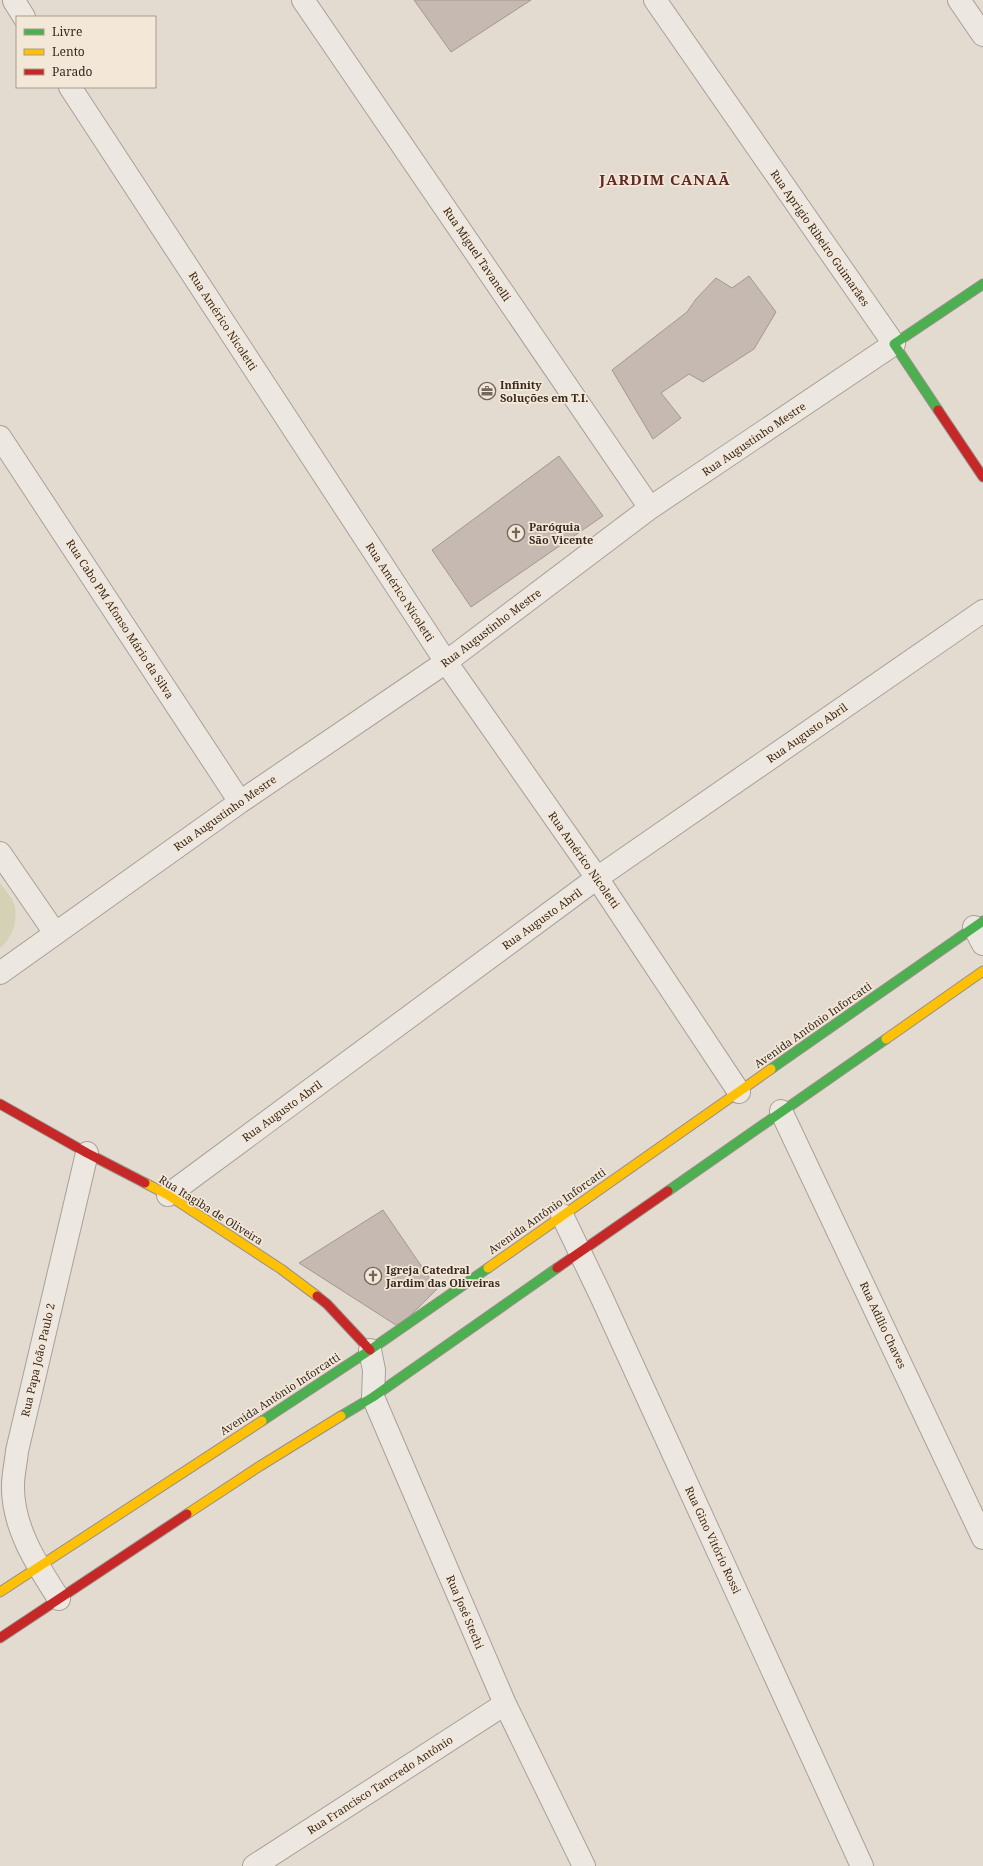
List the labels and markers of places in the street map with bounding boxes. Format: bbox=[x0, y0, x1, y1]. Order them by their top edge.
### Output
place label: Infinity Soluções em T.I. bbox=[500, 377, 588, 405]
office icon: Infinity Soluções em T.I. bbox=[477, 381, 497, 401]
place label: Paróquia São Vicente bbox=[529, 519, 593, 547]
church icon: Paróquia São Vicente bbox=[506, 523, 526, 543]
place label: Igreja Catedral Jardim das Oliveiras bbox=[385, 1262, 500, 1290]
church icon: Igreja Catedral Jardim das Oliveiras bbox=[363, 1266, 383, 1286]

